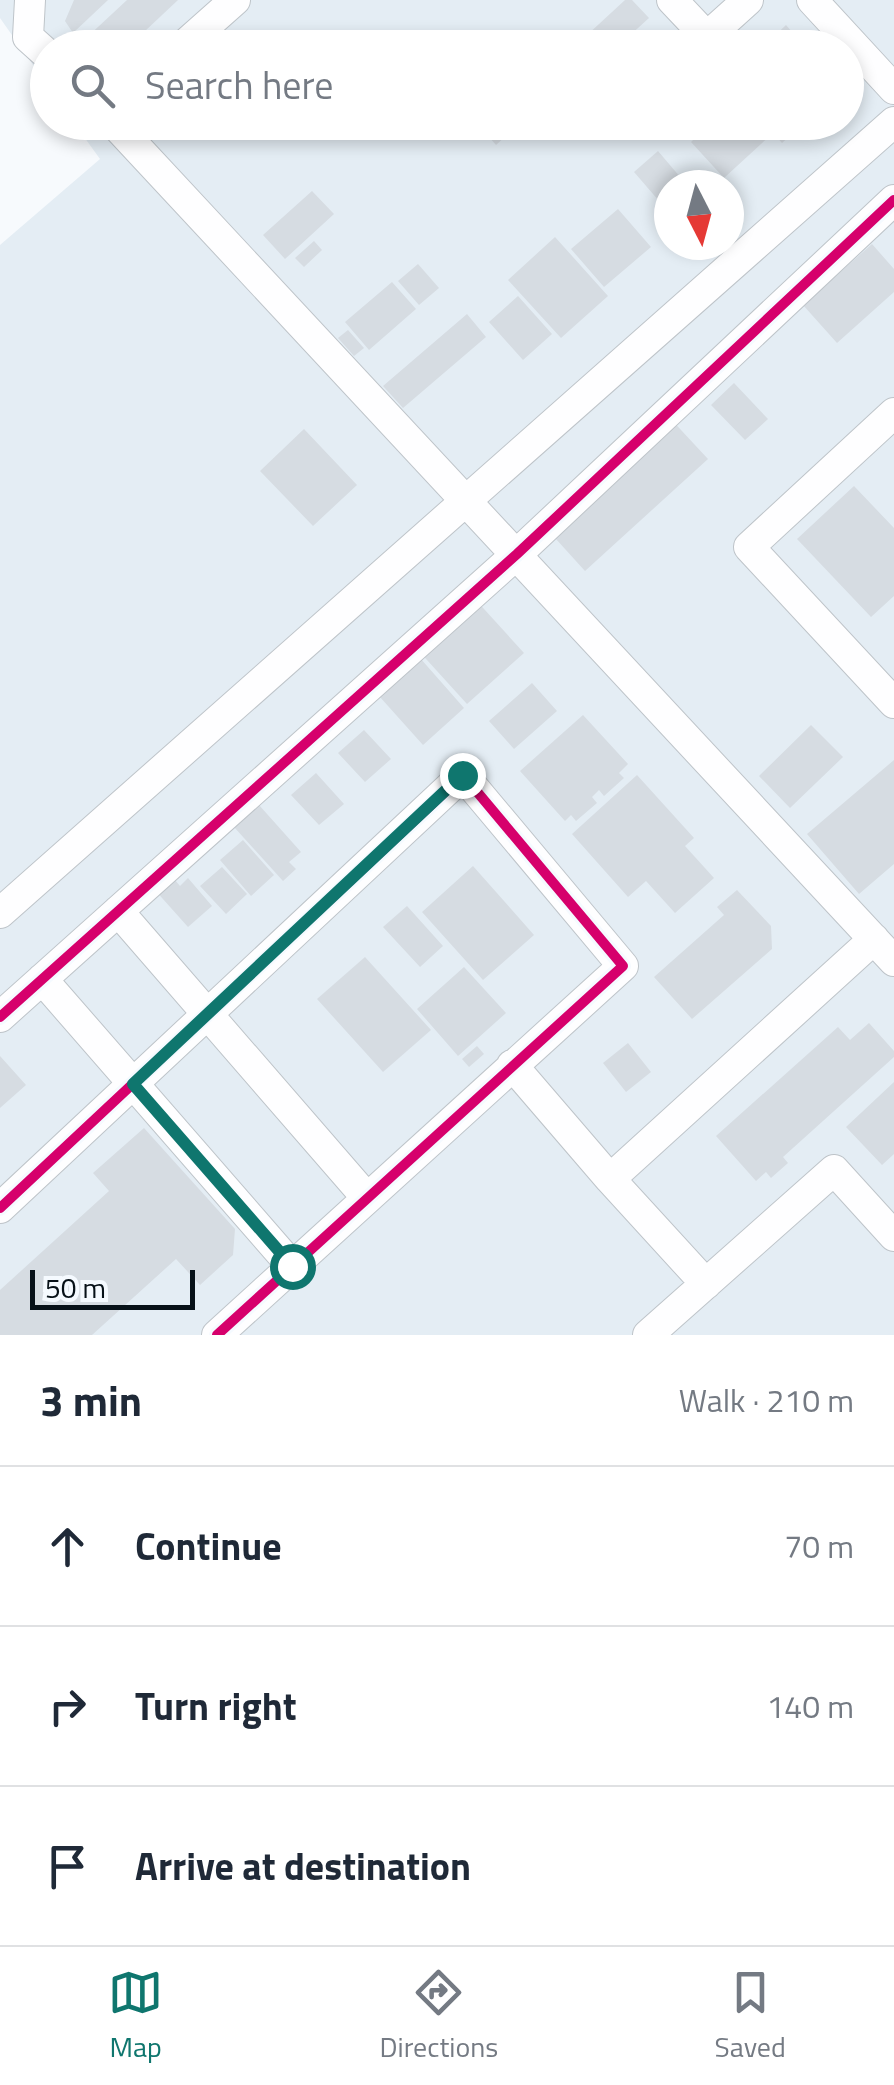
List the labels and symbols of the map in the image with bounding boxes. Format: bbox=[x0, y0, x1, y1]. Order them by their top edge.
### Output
north arrow bbox=[654, 170, 744, 260]
route end bbox=[440, 753, 486, 799]
route start bbox=[270, 1244, 316, 1290]
scale bar bbox=[30, 1265, 195, 1310]

